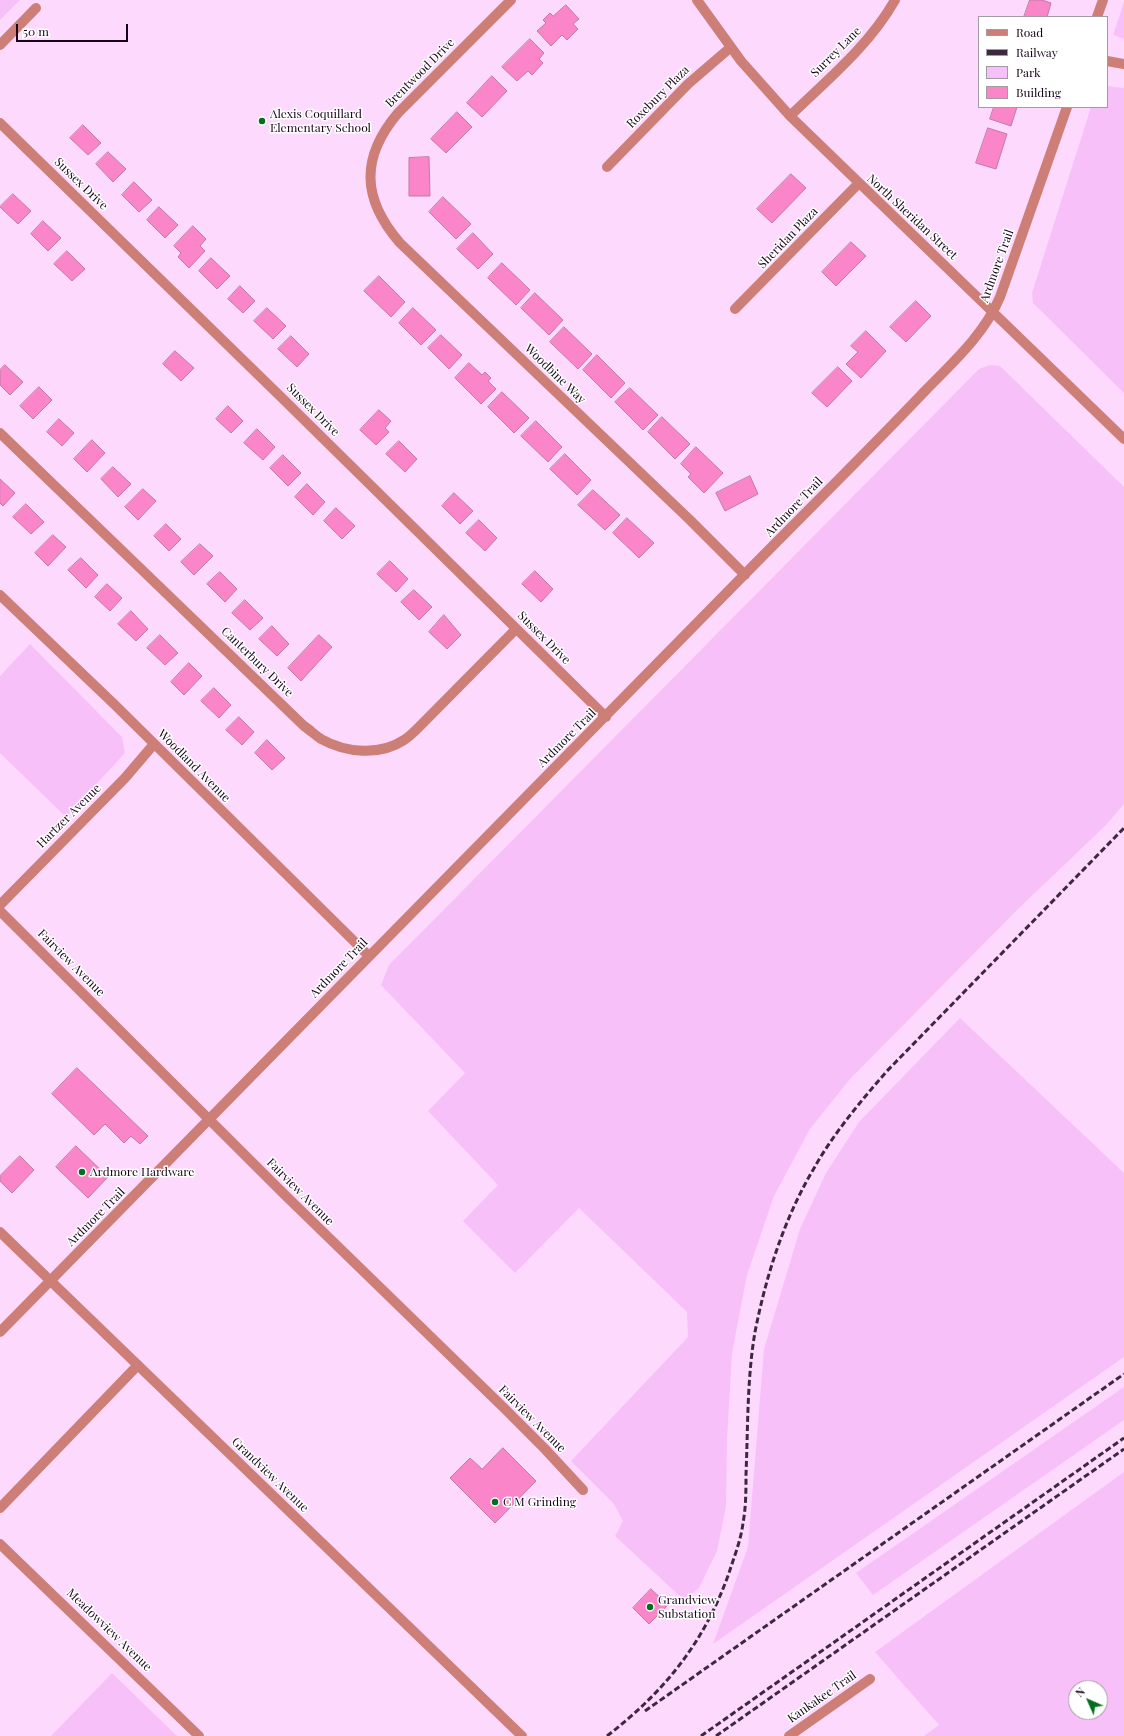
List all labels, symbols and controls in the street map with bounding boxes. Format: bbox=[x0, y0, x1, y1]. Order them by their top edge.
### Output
scale bar bbox=[18, 16, 130, 42]
legend bbox=[978, 16, 1108, 108]
text: 50 m bbox=[23, 23, 49, 39]
street label: Surrey Lane bbox=[808, 24, 864, 80]
text: Road bbox=[1016, 24, 1043, 40]
street label: Brentwood Drive bbox=[383, 36, 457, 110]
text: Railway bbox=[1016, 44, 1058, 60]
street label: Roxebury Plaza bbox=[624, 63, 692, 131]
text: Park bbox=[1016, 64, 1041, 80]
text: Building bbox=[1016, 84, 1061, 100]
place label: Alexis Coquillard Elementary School bbox=[270, 107, 371, 135]
marker: Alexis Coquillard Elementary School bbox=[257, 116, 267, 126]
street label: Sussex Drive bbox=[51, 155, 111, 213]
street label: North Sheridan Street bbox=[864, 171, 960, 263]
street label: Sheridan Plaza bbox=[755, 204, 821, 272]
street label: Ardmore Trail bbox=[977, 227, 1017, 305]
street label: Woodbine Way bbox=[522, 341, 588, 407]
street label: Sussex Drive bbox=[284, 381, 342, 439]
street label: Ardmore Trail bbox=[762, 474, 826, 540]
street label: Sussex Drive bbox=[515, 609, 573, 667]
street label: Canterbury Drive bbox=[218, 624, 296, 700]
street label: Ardmore Trail bbox=[535, 706, 599, 770]
street label: Woodland Avenue bbox=[155, 727, 233, 805]
street label: Hartzer Avenue bbox=[34, 781, 104, 851]
street label: Fairview Avenue bbox=[35, 927, 107, 999]
street label: Ardmore Trail bbox=[307, 935, 371, 1001]
street label: Fairview Avenue bbox=[264, 1156, 336, 1228]
place label: Ardmore Hardware bbox=[90, 1165, 194, 1179]
marker: Ardmore Hardware bbox=[77, 1167, 87, 1177]
street label: Ardmore Trail bbox=[64, 1185, 128, 1249]
street label: Fairview Avenue bbox=[496, 1383, 568, 1455]
street label: Grandview Avenue bbox=[229, 1435, 311, 1515]
place label: C M Grinding bbox=[503, 1495, 576, 1509]
marker: C M Grinding bbox=[490, 1497, 500, 1507]
street label: Meadowview Avenue bbox=[64, 1586, 154, 1674]
place label: Grandview Substation bbox=[658, 1593, 717, 1621]
marker: Grandview Substation bbox=[645, 1602, 655, 1612]
street label: Kankakee Trail bbox=[785, 1668, 859, 1726]
north arrow bbox=[1068, 1680, 1108, 1720]
text: N bbox=[1072, 1684, 1088, 1700]

